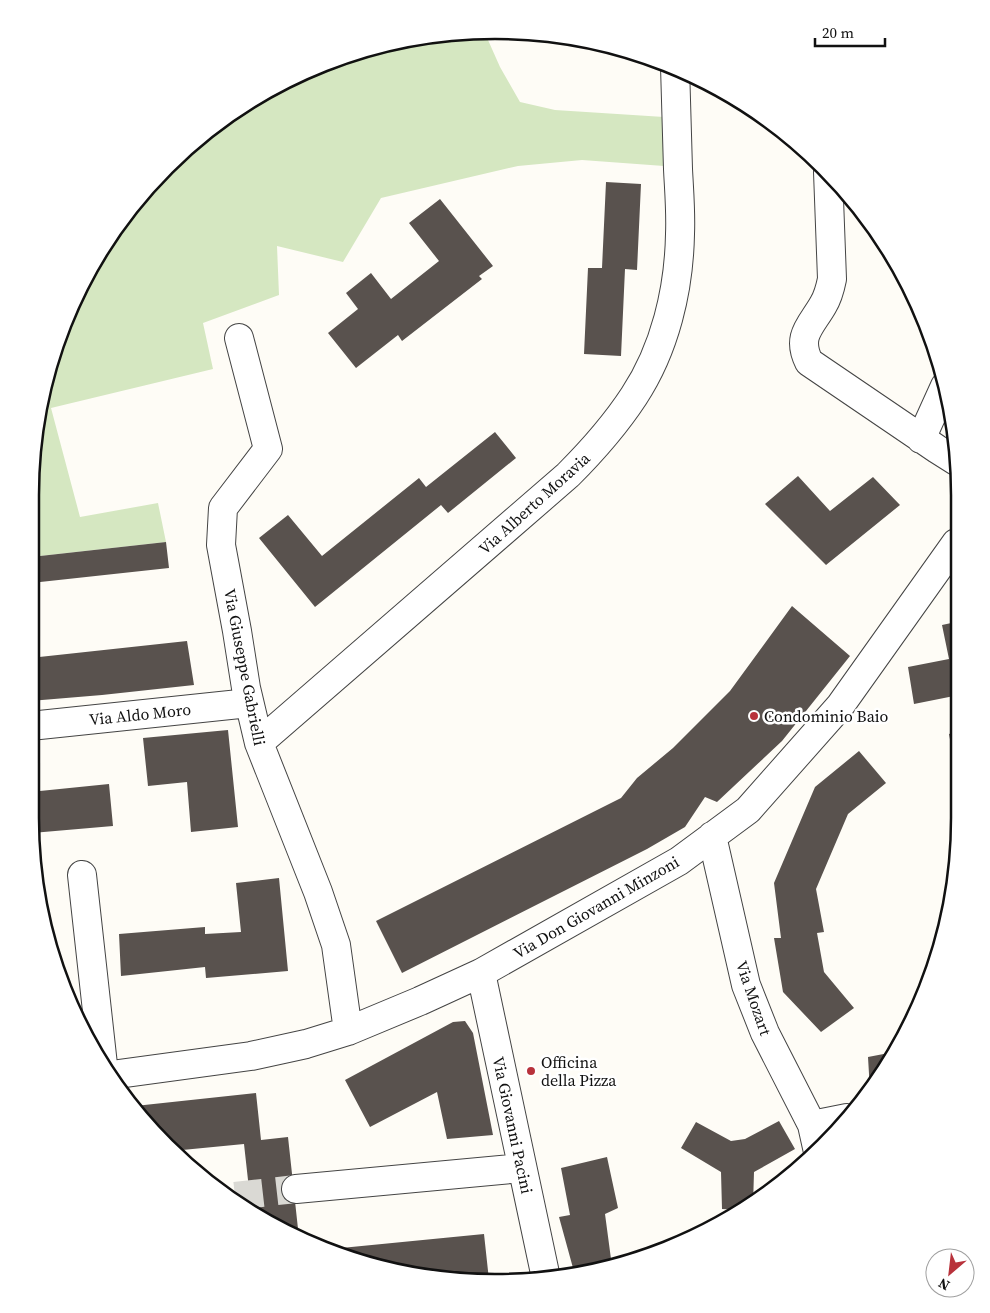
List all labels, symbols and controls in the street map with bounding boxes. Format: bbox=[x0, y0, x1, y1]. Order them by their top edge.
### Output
scale bar bbox=[815, 15, 885, 47]
text: 20 m bbox=[822, 22, 854, 43]
street label: Via Alberto Moravia bbox=[474, 446, 595, 559]
street label: Via Giuseppe Gabrielli bbox=[219, 587, 271, 748]
street label: Via Aldo Moro bbox=[88, 698, 192, 730]
place label: Condominio Baio bbox=[764, 705, 889, 727]
marker: Condominio Baio bbox=[748, 710, 760, 722]
street label: Via Don Giovanni Minzoni bbox=[509, 850, 683, 964]
street label: Via Mozart bbox=[731, 958, 777, 1039]
place label: Officina della Pizza bbox=[541, 1051, 617, 1091]
street label: Via Giovanni Pacini bbox=[488, 1054, 538, 1196]
marker: Officina della Pizza bbox=[525, 1065, 537, 1077]
north arrow bbox=[925, 1248, 975, 1298]
text: N bbox=[935, 1273, 953, 1296]

